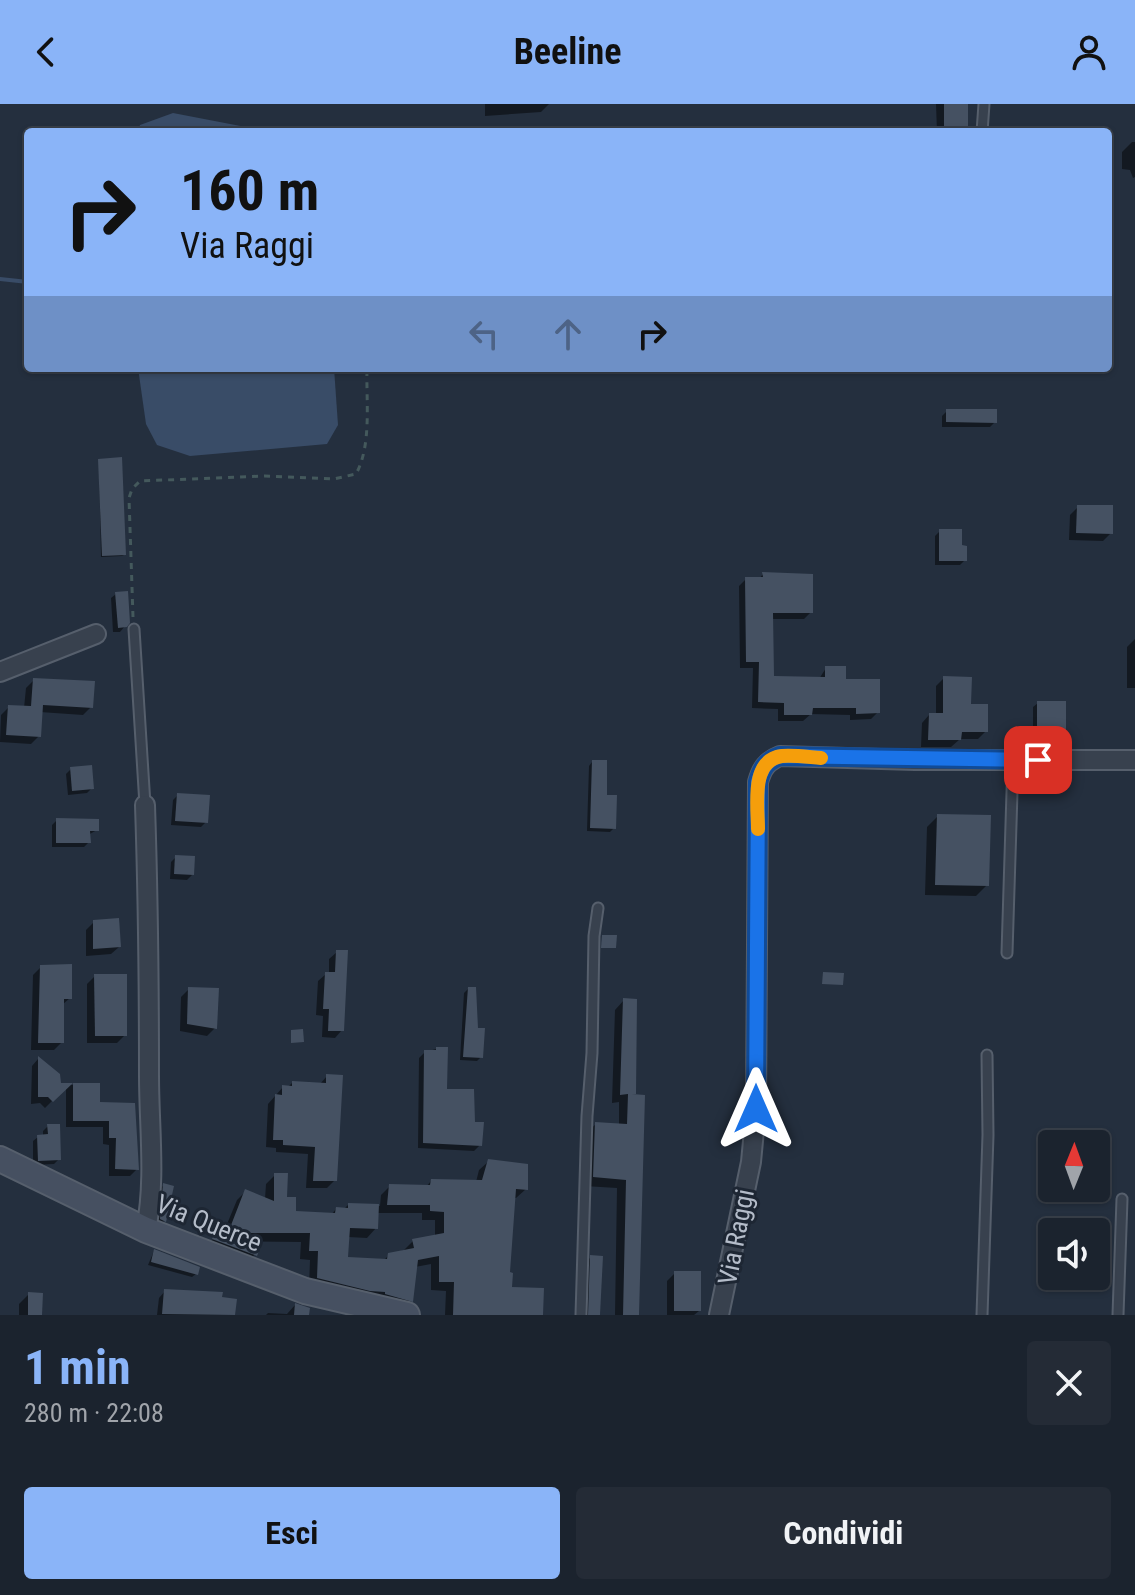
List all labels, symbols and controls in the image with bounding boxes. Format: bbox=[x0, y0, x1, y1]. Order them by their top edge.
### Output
icon: back bbox=[24, 30, 68, 74]
icon: person bbox=[1067, 30, 1111, 74]
text: Beeline bbox=[514, 31, 621, 73]
text: 160 m bbox=[180, 158, 319, 224]
icon: right bbox=[48, 160, 152, 264]
text: Via Raggi bbox=[180, 225, 314, 267]
icon: left bbox=[462, 312, 506, 356]
icon: ahead bbox=[546, 312, 590, 356]
icon: right bbox=[630, 312, 674, 356]
pin bbox=[1004, 726, 1072, 794]
icon: arrive bbox=[1016, 738, 1060, 782]
position arrow bbox=[714, 1067, 798, 1151]
north arrow bbox=[1038, 1130, 1110, 1202]
map controls bbox=[1038, 1130, 1110, 1290]
street label: Via Raggi bbox=[712, 1187, 760, 1287]
street label: Via Querce bbox=[152, 1188, 266, 1258]
button: sound bbox=[1038, 1218, 1110, 1290]
text: 1 min bbox=[24, 1339, 131, 1396]
button: close bbox=[1027, 1341, 1111, 1425]
text: 280 m · 22:08 bbox=[24, 1398, 164, 1428]
button: Esci bbox=[24, 1487, 560, 1579]
button: Condividi bbox=[576, 1487, 1111, 1579]

